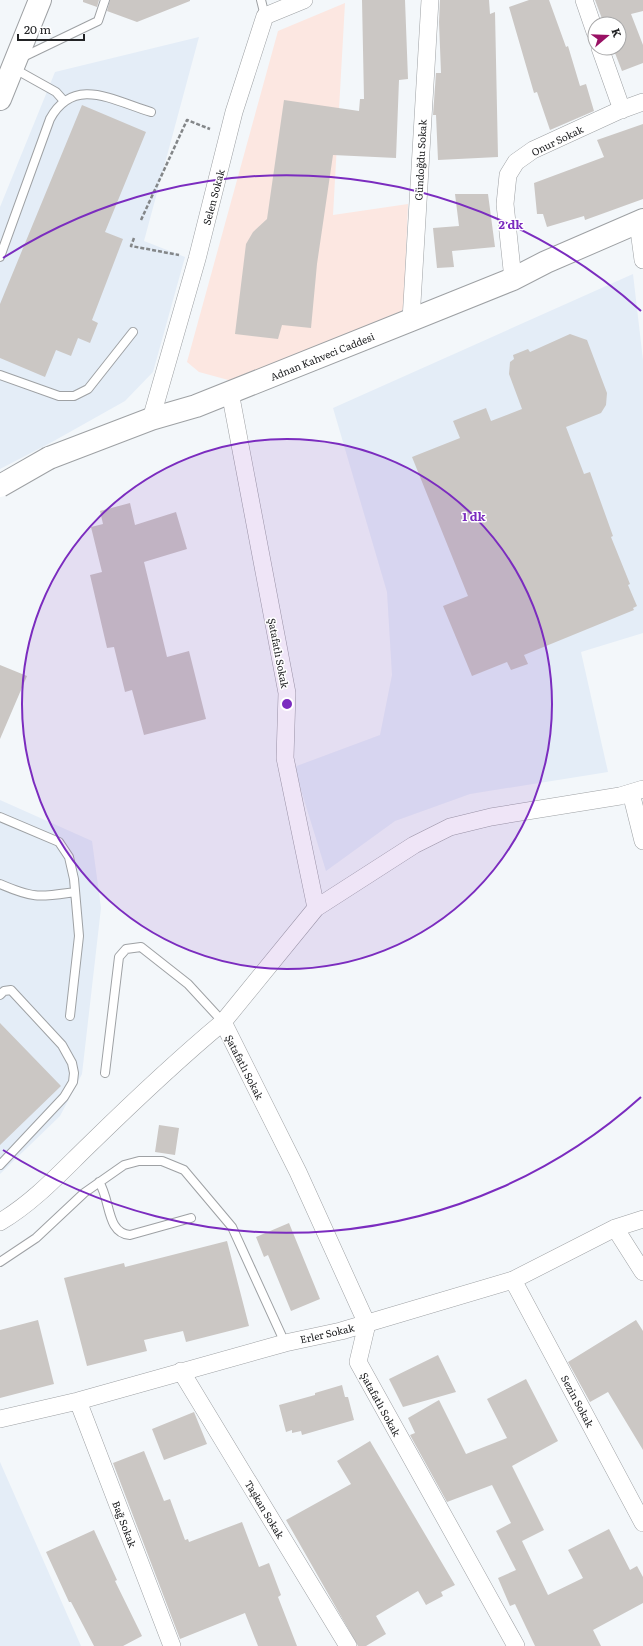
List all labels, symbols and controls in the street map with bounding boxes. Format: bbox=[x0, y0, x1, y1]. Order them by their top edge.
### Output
scale bar bbox=[18, 16, 84, 42]
north arrow bbox=[587, 16, 627, 56]
text: 20 m bbox=[24, 20, 51, 38]
text: K bbox=[608, 26, 626, 39]
street label: Gündoğdu Sokak bbox=[410, 118, 430, 201]
street label: Onur Sokak bbox=[528, 121, 586, 159]
street label: Selen Sokak bbox=[198, 167, 228, 227]
text: 2 dk bbox=[499, 215, 524, 233]
street label: Adnan Kahveci Caddesi bbox=[268, 328, 377, 384]
text: 1 dk bbox=[462, 507, 487, 525]
street label: Şatafatlı Sokak bbox=[265, 617, 293, 690]
centre of rings bbox=[280, 697, 294, 711]
street label: Şatafatlı Sokak bbox=[222, 1032, 268, 1103]
street label: Erler Sokak bbox=[298, 1319, 356, 1347]
street label: Şatafatlı Sokak bbox=[357, 1369, 405, 1440]
street label: Sezin Sokak bbox=[558, 1372, 598, 1431]
street label: Taşkan Sokak bbox=[242, 1477, 289, 1542]
street label: Bağ Sokak bbox=[109, 1499, 141, 1550]

